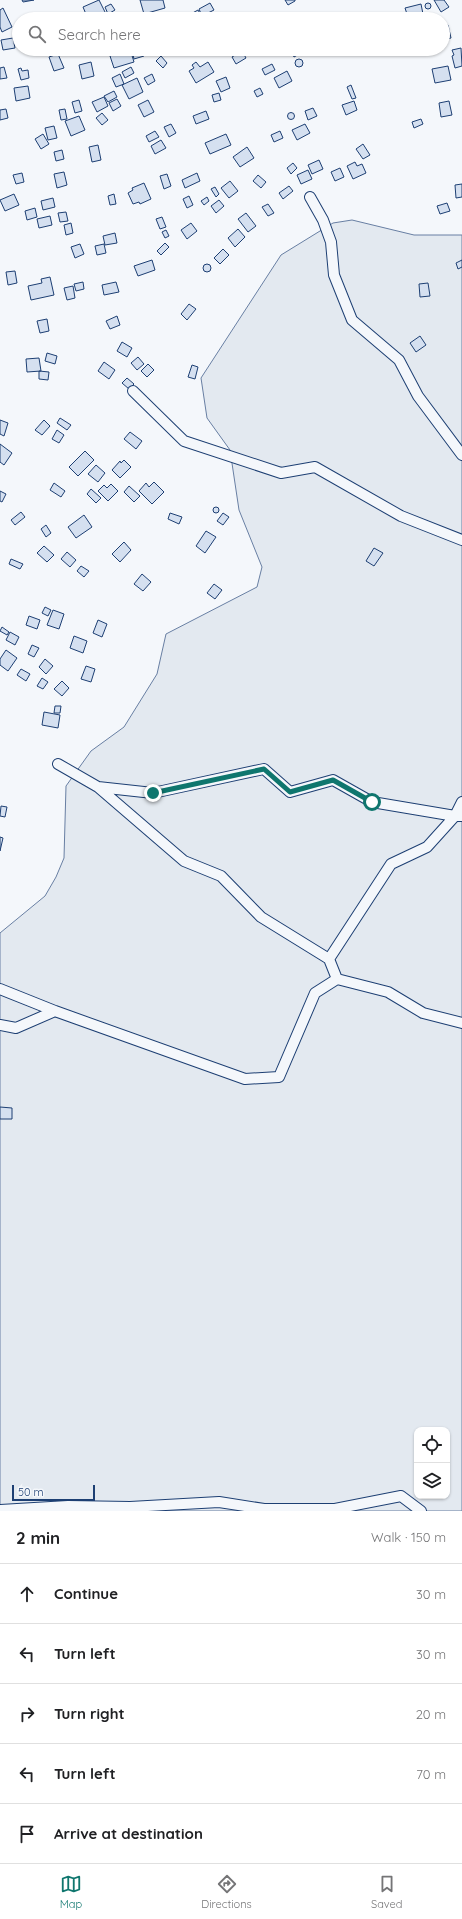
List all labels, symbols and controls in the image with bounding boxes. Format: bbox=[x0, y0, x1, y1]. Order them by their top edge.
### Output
search box bbox=[12, 12, 450, 56]
icon: search bbox=[26, 23, 48, 45]
text: Search here bbox=[58, 25, 141, 44]
route end bbox=[144, 784, 162, 802]
route start bbox=[363, 793, 381, 811]
map controls bbox=[414, 1427, 450, 1499]
button: locate bbox=[414, 1427, 450, 1463]
button: layers bbox=[414, 1463, 450, 1499]
scale bar bbox=[12, 1483, 95, 1502]
text: 50 m bbox=[18, 1485, 44, 1499]
text: 2 min bbox=[16, 1527, 60, 1548]
text: Walk · 150 m bbox=[371, 1529, 446, 1545]
icon: ahead bbox=[16, 1583, 38, 1605]
text: Continue bbox=[54, 1584, 118, 1603]
text: 30 m bbox=[416, 1586, 446, 1602]
icon: left bbox=[16, 1643, 38, 1665]
text: Turn left bbox=[54, 1644, 116, 1663]
text: 30 m bbox=[416, 1646, 446, 1662]
icon: right bbox=[16, 1703, 38, 1725]
text: Turn right bbox=[54, 1704, 125, 1723]
text: 20 m bbox=[416, 1706, 446, 1722]
icon: left bbox=[16, 1763, 38, 1785]
text: Turn left bbox=[54, 1764, 116, 1783]
text: 70 m bbox=[416, 1766, 446, 1782]
icon: arrive bbox=[16, 1823, 38, 1845]
text: Arrive at destination bbox=[54, 1824, 203, 1843]
tab: Map bbox=[60, 1873, 82, 1911]
tab: Directions bbox=[201, 1873, 252, 1911]
tab: Saved bbox=[371, 1873, 402, 1911]

